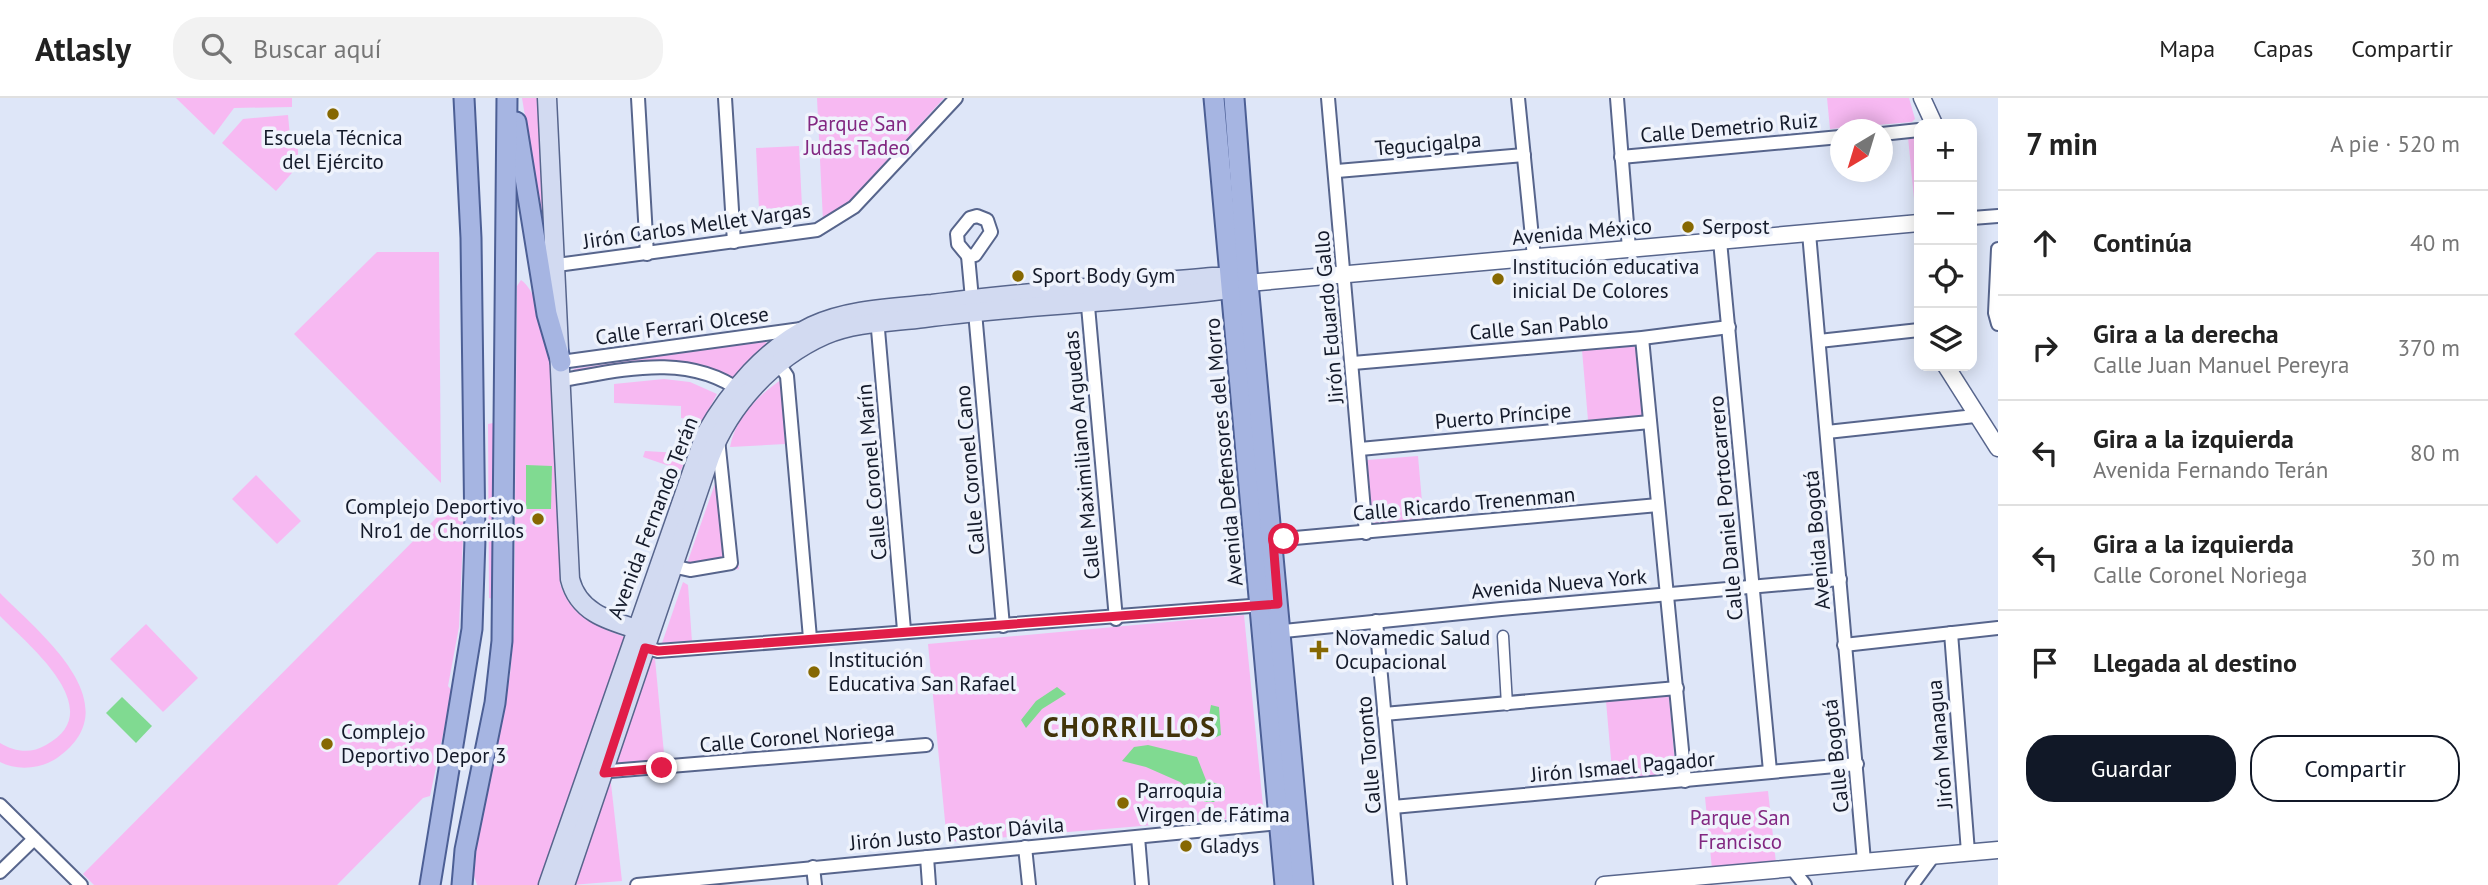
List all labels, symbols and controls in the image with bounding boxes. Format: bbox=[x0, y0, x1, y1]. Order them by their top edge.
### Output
search box bbox=[173, 17, 663, 80]
text: Atlasly bbox=[35, 27, 131, 70]
icon: search bbox=[197, 29, 235, 67]
text: Buscar aquí bbox=[253, 32, 381, 65]
text: Mapa bbox=[2159, 33, 2215, 64]
text: Capas bbox=[2253, 33, 2313, 64]
text: Compartir bbox=[2351, 33, 2453, 64]
marker: Escuela Técnica del Ejército bbox=[325, 106, 341, 122]
street label: Calle Demetrio Ruiz bbox=[1639, 106, 1819, 149]
park label: Parque San Judas Tadeo bbox=[803, 110, 910, 161]
north arrow bbox=[1830, 119, 1893, 182]
map controls bbox=[1914, 119, 1977, 371]
button: + bbox=[1914, 119, 1977, 182]
place label: Escuela Técnica del Ejército bbox=[263, 124, 403, 175]
text: 7 min bbox=[2026, 124, 2098, 163]
street label: Tegucigalpa bbox=[1374, 125, 1482, 162]
text: A pie · 520 m bbox=[2330, 129, 2460, 158]
button: − bbox=[1914, 182, 1977, 245]
street label: Jirón Carlos Mellet Vargas bbox=[580, 196, 812, 255]
street label: Avenida México bbox=[1511, 212, 1653, 251]
place label: Serpost bbox=[1702, 213, 1770, 240]
marker: Serpost bbox=[1680, 219, 1696, 235]
icon: ahead bbox=[2026, 224, 2064, 262]
text: Continúa bbox=[2093, 226, 2192, 259]
text: 40 m bbox=[2410, 228, 2460, 257]
street label: Jirón Eduardo Gallo bbox=[1307, 229, 1350, 406]
button: locate bbox=[1914, 245, 1977, 308]
place label: Institución educativa inicial De Colores bbox=[1512, 253, 1700, 304]
place label: Sport Body Gym bbox=[1032, 262, 1175, 289]
marker: Sport Body Gym bbox=[1010, 268, 1026, 284]
marker: Institución educativa inicial De Colores bbox=[1490, 271, 1506, 287]
street label: Calle Ferrari Olcese bbox=[593, 300, 770, 351]
street label: Calle San Pablo bbox=[1468, 307, 1610, 346]
button: layers bbox=[1914, 308, 1977, 371]
street label: Avenida Defensores del Morro bbox=[1198, 317, 1249, 587]
text: Gira a la derecha bbox=[2093, 317, 2279, 350]
street label: Calle Maximiliano Arguedas bbox=[1057, 329, 1106, 581]
icon: right bbox=[2026, 329, 2064, 367]
text: 370 m bbox=[2398, 333, 2460, 362]
text: Calle Juan Manuel Pereyra bbox=[2093, 350, 2349, 379]
street label: Calle Coronel Marín bbox=[850, 383, 893, 561]
street label: Calle Coronel Cano bbox=[949, 384, 990, 556]
street label: Calle Daniel Portocarrero bbox=[1702, 394, 1749, 622]
street label: Puerto Príncipe bbox=[1434, 396, 1572, 435]
street label: Avenida Fernando Terán bbox=[601, 413, 704, 623]
text: Gira a la izquierda bbox=[2093, 422, 2294, 455]
icon: left bbox=[2026, 434, 2064, 472]
text: 80 m bbox=[2410, 438, 2460, 467]
text: Avenida Fernando Terán bbox=[2093, 455, 2328, 484]
street label: Avenida Bogotá bbox=[1797, 469, 1836, 611]
street label: Calle Ricardo Trenenman bbox=[1352, 480, 1576, 527]
place label: Complejo Deportivo Nro1 de Chorrillos bbox=[345, 493, 524, 544]
marker: Complejo Deportivo Nro1 de Chorrillos bbox=[530, 511, 546, 527]
route start bbox=[1268, 523, 1299, 554]
text: Gira a la izquierda bbox=[2093, 527, 2294, 560]
icon: left bbox=[2026, 539, 2064, 577]
text: 30 m bbox=[2410, 543, 2460, 572]
text: Calle Coronel Noriega bbox=[2093, 560, 2307, 589]
street label: Avenida Nueva York bbox=[1470, 562, 1648, 605]
place label: Novamedic Salud Ocupacional bbox=[1335, 624, 1490, 675]
marker: Novamedic Salud Ocupacional bbox=[1309, 640, 1329, 660]
icon: arrive bbox=[2026, 644, 2064, 682]
place label: Institución Educativa San Rafael bbox=[828, 646, 1016, 697]
text: Llegada al destino bbox=[2093, 646, 2297, 679]
marker: Institución Educativa San Rafael bbox=[806, 664, 822, 680]
street label: Jirón Managua bbox=[1920, 679, 1959, 811]
street label: Calle Toronto bbox=[1350, 695, 1387, 815]
street label: Calle Bogotá bbox=[1816, 698, 1855, 814]
district label: CHORRILLOS bbox=[1043, 708, 1217, 745]
street label: Calle Coronel Noriega bbox=[698, 715, 896, 758]
place label: Complejo Deportivo Depor 3 bbox=[341, 718, 507, 769]
button: Guardar bbox=[2026, 735, 2236, 802]
button: Compartir bbox=[2250, 735, 2460, 802]
marker: Complejo Deportivo Depor 3 bbox=[319, 736, 335, 752]
street label: Jirón Ismael Pagador bbox=[1529, 745, 1716, 788]
route end bbox=[646, 752, 677, 783]
place label: Parroquia Virgen de Fátima bbox=[1136, 777, 1290, 828]
marker: Parroquia Virgen de Fátima bbox=[1115, 795, 1131, 811]
park label: Parque San Francisco bbox=[1690, 804, 1790, 855]
street label: Jirón Justo Pastor Dávila bbox=[848, 811, 1065, 856]
place label: Gladys bbox=[1200, 832, 1259, 859]
marker: Gladys bbox=[1178, 838, 1194, 854]

